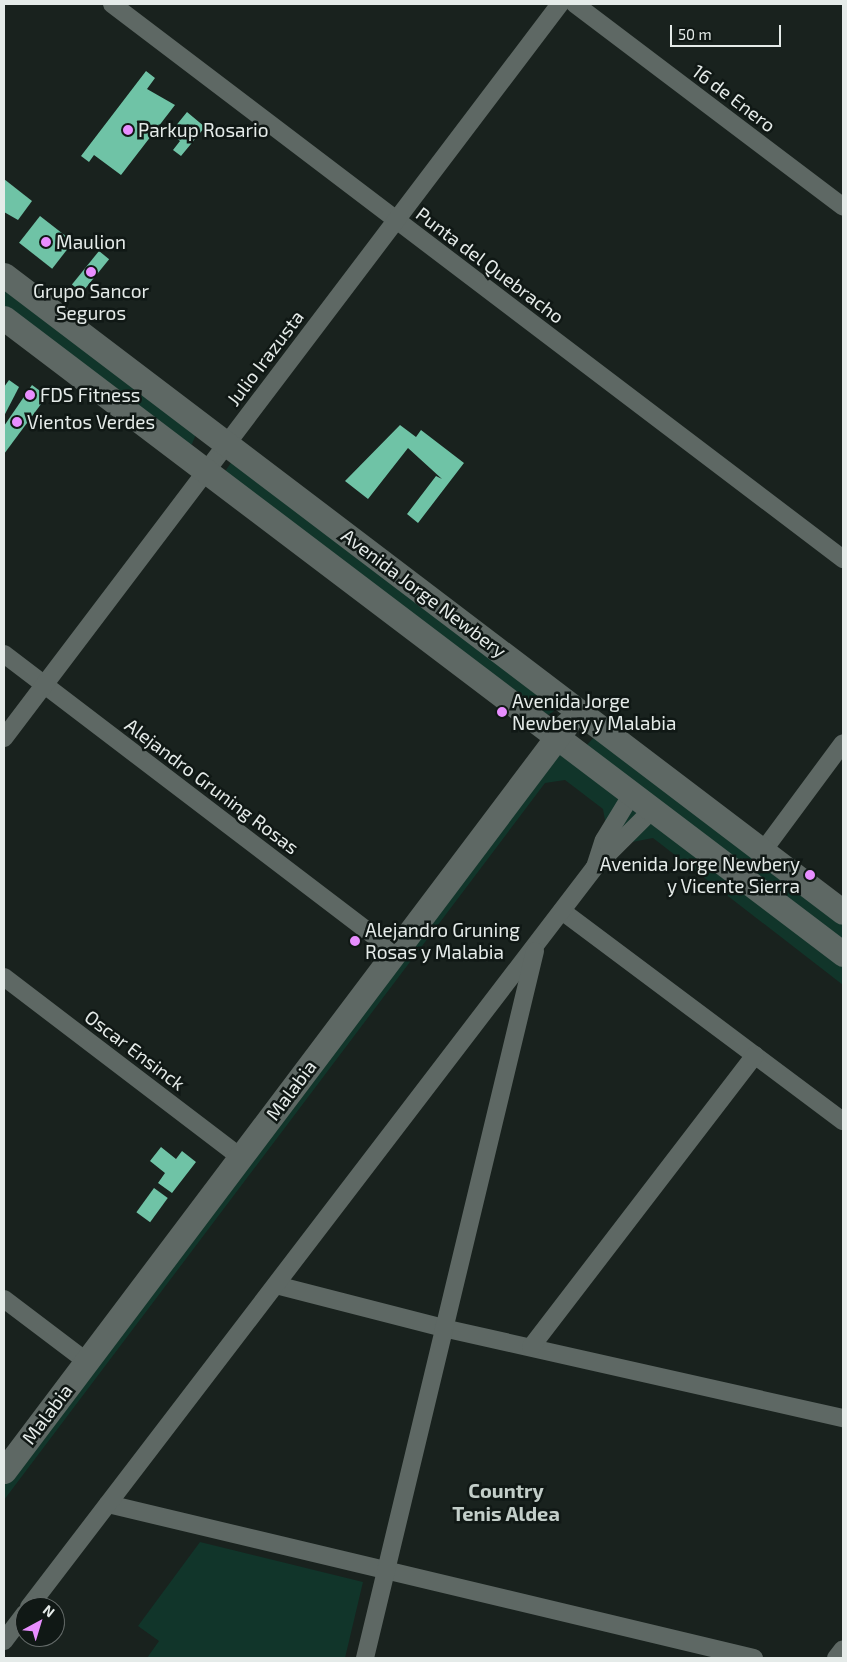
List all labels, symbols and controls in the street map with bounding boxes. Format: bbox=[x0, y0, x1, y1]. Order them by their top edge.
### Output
scale bar bbox=[672, 15, 783, 47]
text: 50 m bbox=[678, 25, 712, 43]
street label: 16 de Enero bbox=[688, 59, 780, 137]
place label: Parkup Rosario bbox=[138, 119, 269, 141]
marker: Parkup Rosario bbox=[122, 124, 134, 136]
street label: Punta del Quebracho bbox=[411, 202, 569, 328]
place label: Maulion bbox=[56, 231, 126, 253]
marker: Maulion bbox=[40, 236, 52, 248]
marker: Grupo Sancor Seguros bbox=[85, 266, 97, 278]
place label: Grupo Sancor Seguros bbox=[33, 280, 149, 324]
street label: Julio Irazusta bbox=[222, 306, 308, 410]
place label: FDS Fitness bbox=[40, 384, 140, 406]
marker: FDS Fitness bbox=[24, 389, 36, 401]
place label: Vientos Verdes bbox=[27, 411, 156, 433]
marker: Vientos Verdes bbox=[11, 416, 23, 428]
street label: Avenida Jorge Newbery bbox=[337, 524, 511, 662]
place label: Avenida Jorge Newbery y Malabia bbox=[512, 690, 678, 734]
marker: Avenida Jorge Newbery y Malabia bbox=[496, 706, 508, 718]
street label: Alejandro Gruning Rosas bbox=[121, 713, 303, 859]
place label: Avenida Jorge Newbery y Vicente Sierra bbox=[599, 853, 800, 897]
marker: Avenida Jorge Newbery y Vicente Sierra bbox=[804, 869, 816, 881]
place label: Alejandro Gruning Rosas y Malabia bbox=[365, 919, 520, 963]
marker: Alejandro Gruning Rosas y Malabia bbox=[349, 935, 361, 947]
street label: Oscar Ensinck bbox=[80, 1005, 190, 1095]
street label: Malabia bbox=[261, 1056, 321, 1124]
street label: Malabia bbox=[17, 1380, 77, 1448]
district label: Country Tenis Aldea bbox=[452, 1479, 560, 1526]
north arrow bbox=[15, 1597, 65, 1647]
text: N bbox=[40, 1601, 58, 1621]

